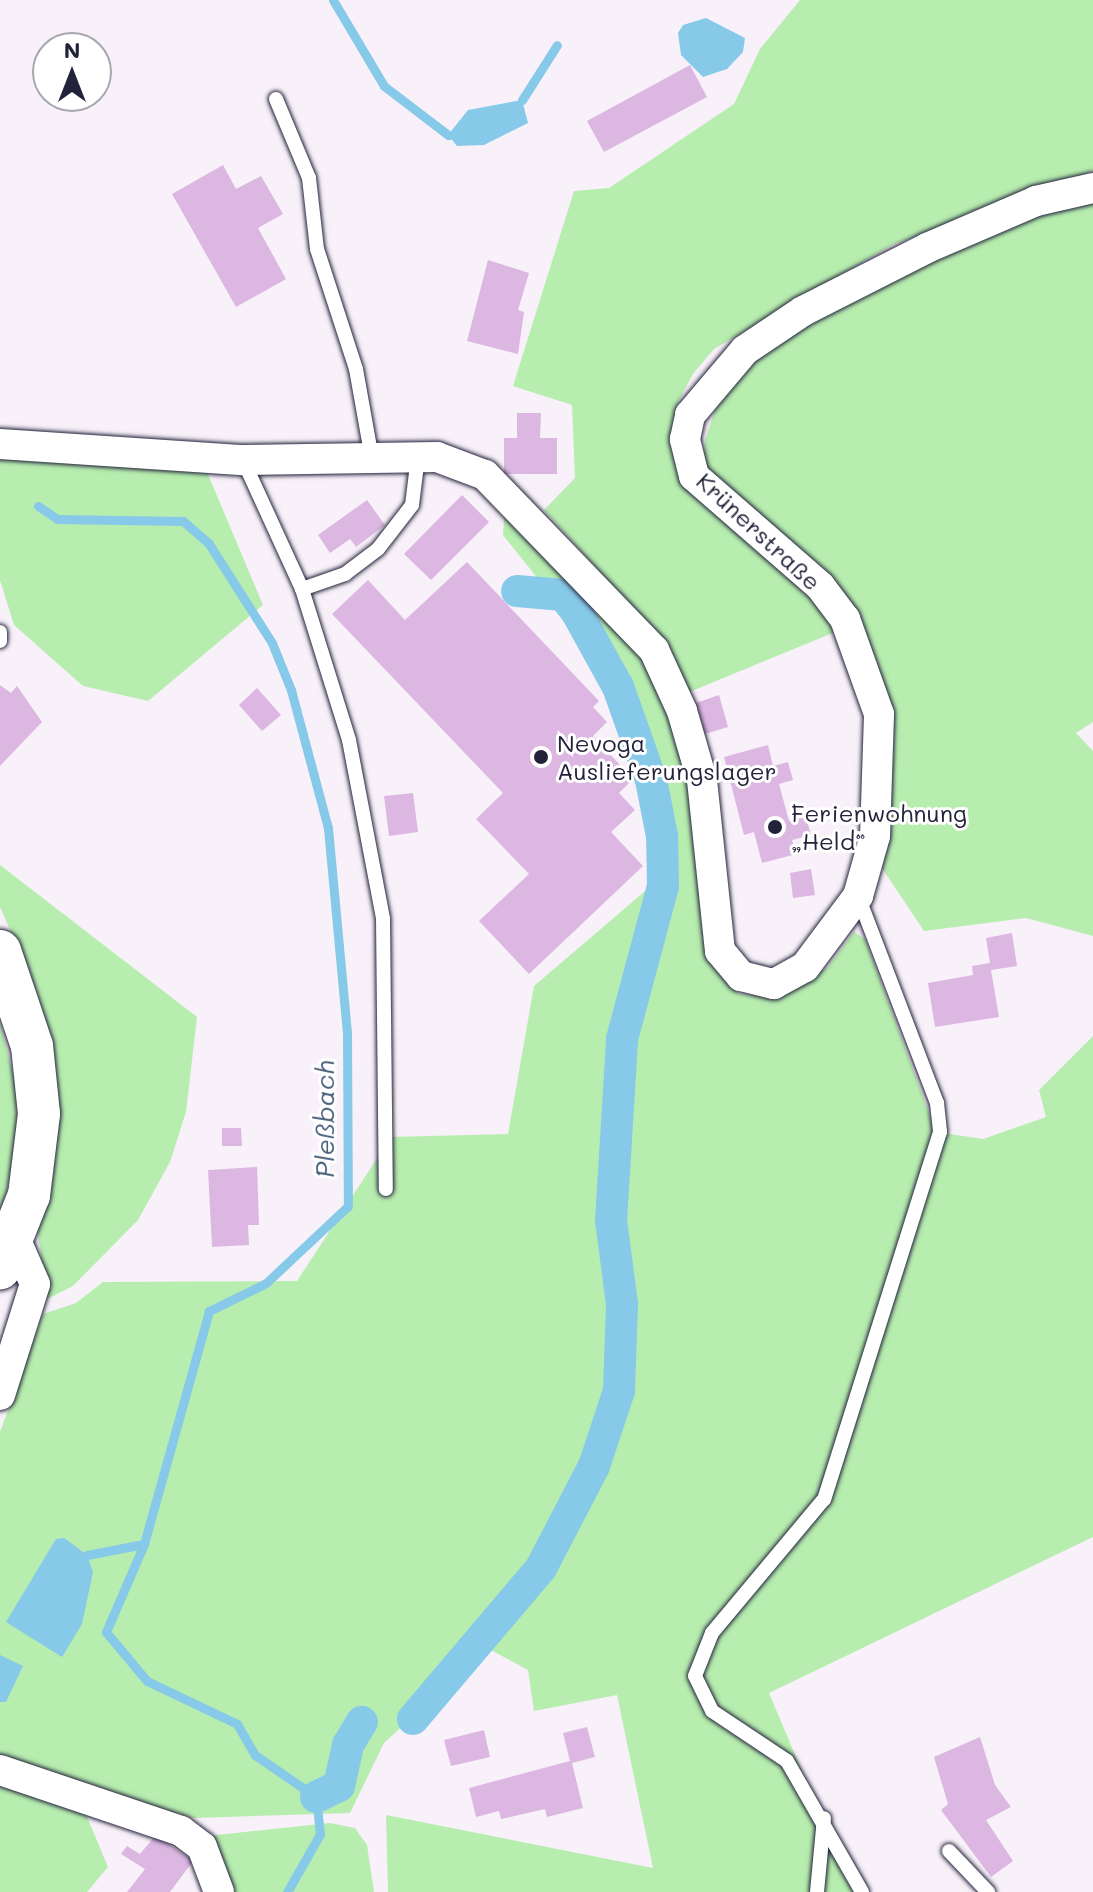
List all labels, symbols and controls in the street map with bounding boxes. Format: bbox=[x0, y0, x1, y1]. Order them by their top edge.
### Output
north arrow bbox=[32, 32, 112, 112]
text: N bbox=[64, 35, 80, 64]
street label: Krünerstraße bbox=[691, 466, 827, 596]
place label: Nevoga Auslieferungslager bbox=[557, 729, 777, 785]
marker: Nevoga Auslieferungslager bbox=[532, 748, 550, 766]
place label: Ferienwohnung „Held“ bbox=[791, 799, 967, 855]
marker: Ferienwohnung „Held“ bbox=[766, 818, 784, 836]
water label: Pleßbach bbox=[309, 1060, 341, 1178]

